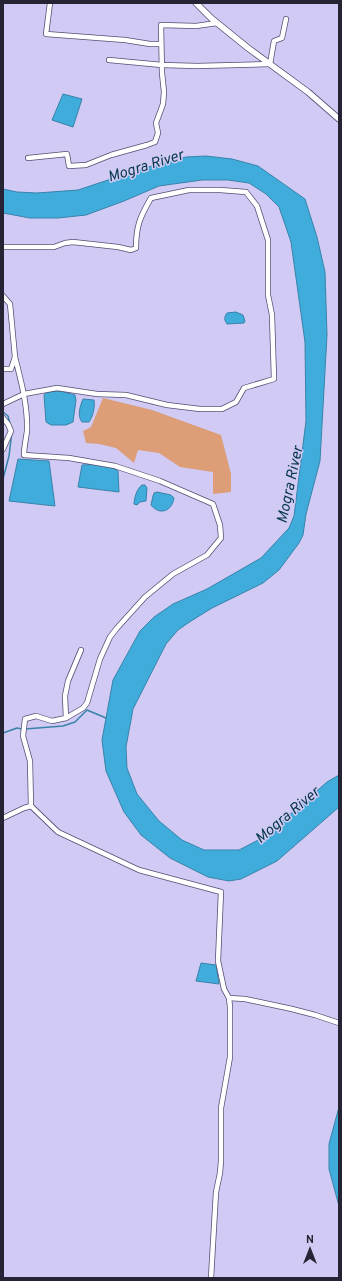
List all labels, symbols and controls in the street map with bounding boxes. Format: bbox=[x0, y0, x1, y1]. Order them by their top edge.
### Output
water label: Mogra River bbox=[106, 146, 187, 188]
water label: Mogra River bbox=[274, 443, 309, 525]
water label: Mogra River bbox=[252, 783, 325, 848]
north arrow bbox=[290, 1229, 330, 1269]
text: N bbox=[306, 1233, 314, 1247]

